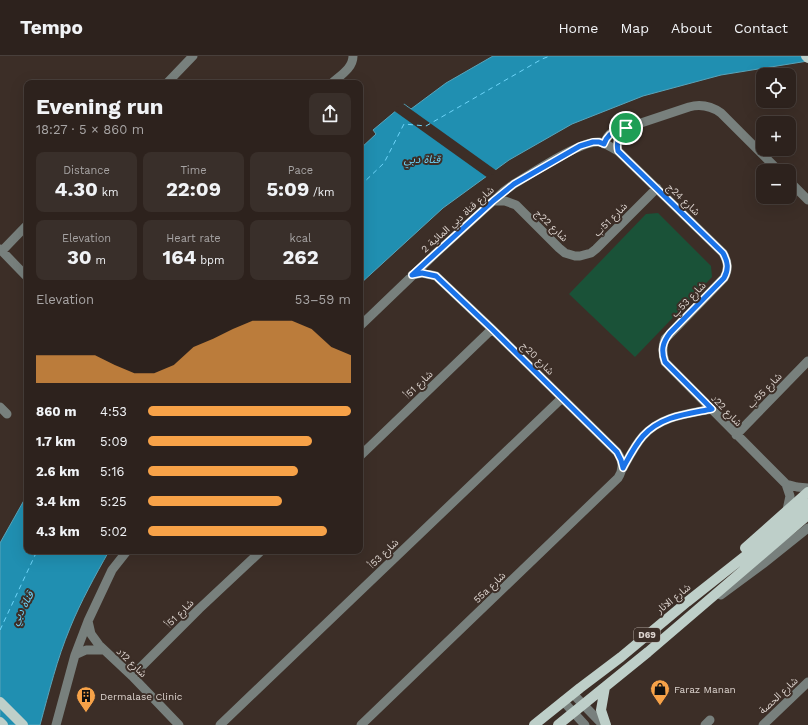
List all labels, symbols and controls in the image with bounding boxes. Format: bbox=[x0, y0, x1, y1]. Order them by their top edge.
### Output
text: Tempo bbox=[20, 16, 83, 39]
text: Home bbox=[558, 20, 598, 36]
text: Map bbox=[620, 20, 649, 36]
text: About bbox=[671, 20, 712, 36]
text: Contact bbox=[734, 20, 788, 36]
map controls bbox=[756, 68, 796, 204]
button: locate bbox=[756, 68, 796, 108]
button: share bbox=[309, 93, 351, 135]
text: Evening run bbox=[36, 94, 164, 119]
pin bbox=[609, 111, 643, 145]
button: + bbox=[756, 116, 796, 156]
icon: arrive bbox=[615, 117, 637, 139]
text: 18:27 · 5 × 860 m bbox=[36, 122, 144, 137]
water label: قناة دبي bbox=[404, 153, 441, 169]
text: Distance bbox=[63, 164, 110, 177]
text: Time bbox=[180, 164, 207, 177]
text: Pace bbox=[288, 164, 313, 177]
button: − bbox=[756, 164, 796, 204]
text: 4.30 bbox=[55, 177, 98, 201]
text: 22:09 bbox=[166, 177, 221, 201]
text: 5:09 bbox=[266, 177, 309, 201]
street label: شارع 24ج bbox=[664, 181, 702, 219]
street label: شارع قناة دبي المائية 2 bbox=[419, 184, 497, 257]
text: km bbox=[98, 186, 118, 199]
text: /km bbox=[309, 186, 335, 199]
street label: شارع 51ب bbox=[591, 200, 631, 240]
street label: شارع 22ج bbox=[532, 207, 570, 245]
text: Elevation bbox=[62, 232, 111, 245]
text: Heart rate bbox=[166, 232, 221, 245]
text: kcal bbox=[290, 232, 311, 245]
text: 30 bbox=[67, 245, 92, 269]
text: 164 bbox=[163, 245, 196, 269]
text: 262 bbox=[282, 245, 319, 269]
text: m bbox=[92, 254, 106, 267]
text: bpm bbox=[196, 254, 224, 267]
street label: شارع 53ب bbox=[669, 279, 709, 321]
text: Elevation bbox=[36, 292, 94, 307]
text: 53–59 m bbox=[295, 292, 351, 307]
street label: شارع 20ج bbox=[518, 340, 556, 378]
street label: شارع 51أ bbox=[402, 368, 436, 402]
street label: شارع 55ب bbox=[745, 370, 785, 412]
street label: شارع 22د bbox=[708, 392, 744, 430]
text: 860 m bbox=[36, 404, 76, 419]
text: 4:53 bbox=[100, 404, 127, 419]
text: 1.7 km bbox=[36, 434, 76, 449]
text: 5:09 bbox=[100, 434, 128, 449]
text: 2.6 km bbox=[36, 464, 80, 479]
text: 5:16 bbox=[100, 464, 124, 479]
text: 3.4 km bbox=[36, 494, 80, 509]
text: 5:25 bbox=[100, 494, 127, 509]
text: 4.3 km bbox=[36, 524, 80, 539]
text: 5:02 bbox=[100, 524, 127, 539]
street label: شارع 53أ bbox=[366, 536, 402, 572]
street label: 55a شارع bbox=[471, 569, 509, 607]
street label: شارع الاثار bbox=[653, 581, 694, 618]
water label: قناة دبي bbox=[8, 588, 39, 629]
street label: شارع 51أ bbox=[163, 597, 197, 631]
road number: D69 bbox=[634, 628, 660, 642]
street label: شارع 12د bbox=[113, 645, 149, 681]
street label: شارع الحصة bbox=[757, 675, 801, 717]
shop icon: Faraz Manan bbox=[649, 678, 671, 706]
place label: Faraz Manan bbox=[674, 684, 736, 695]
building icon: Dermalase Clinic bbox=[75, 685, 97, 713]
place label: Dermalase Clinic bbox=[100, 691, 183, 702]

